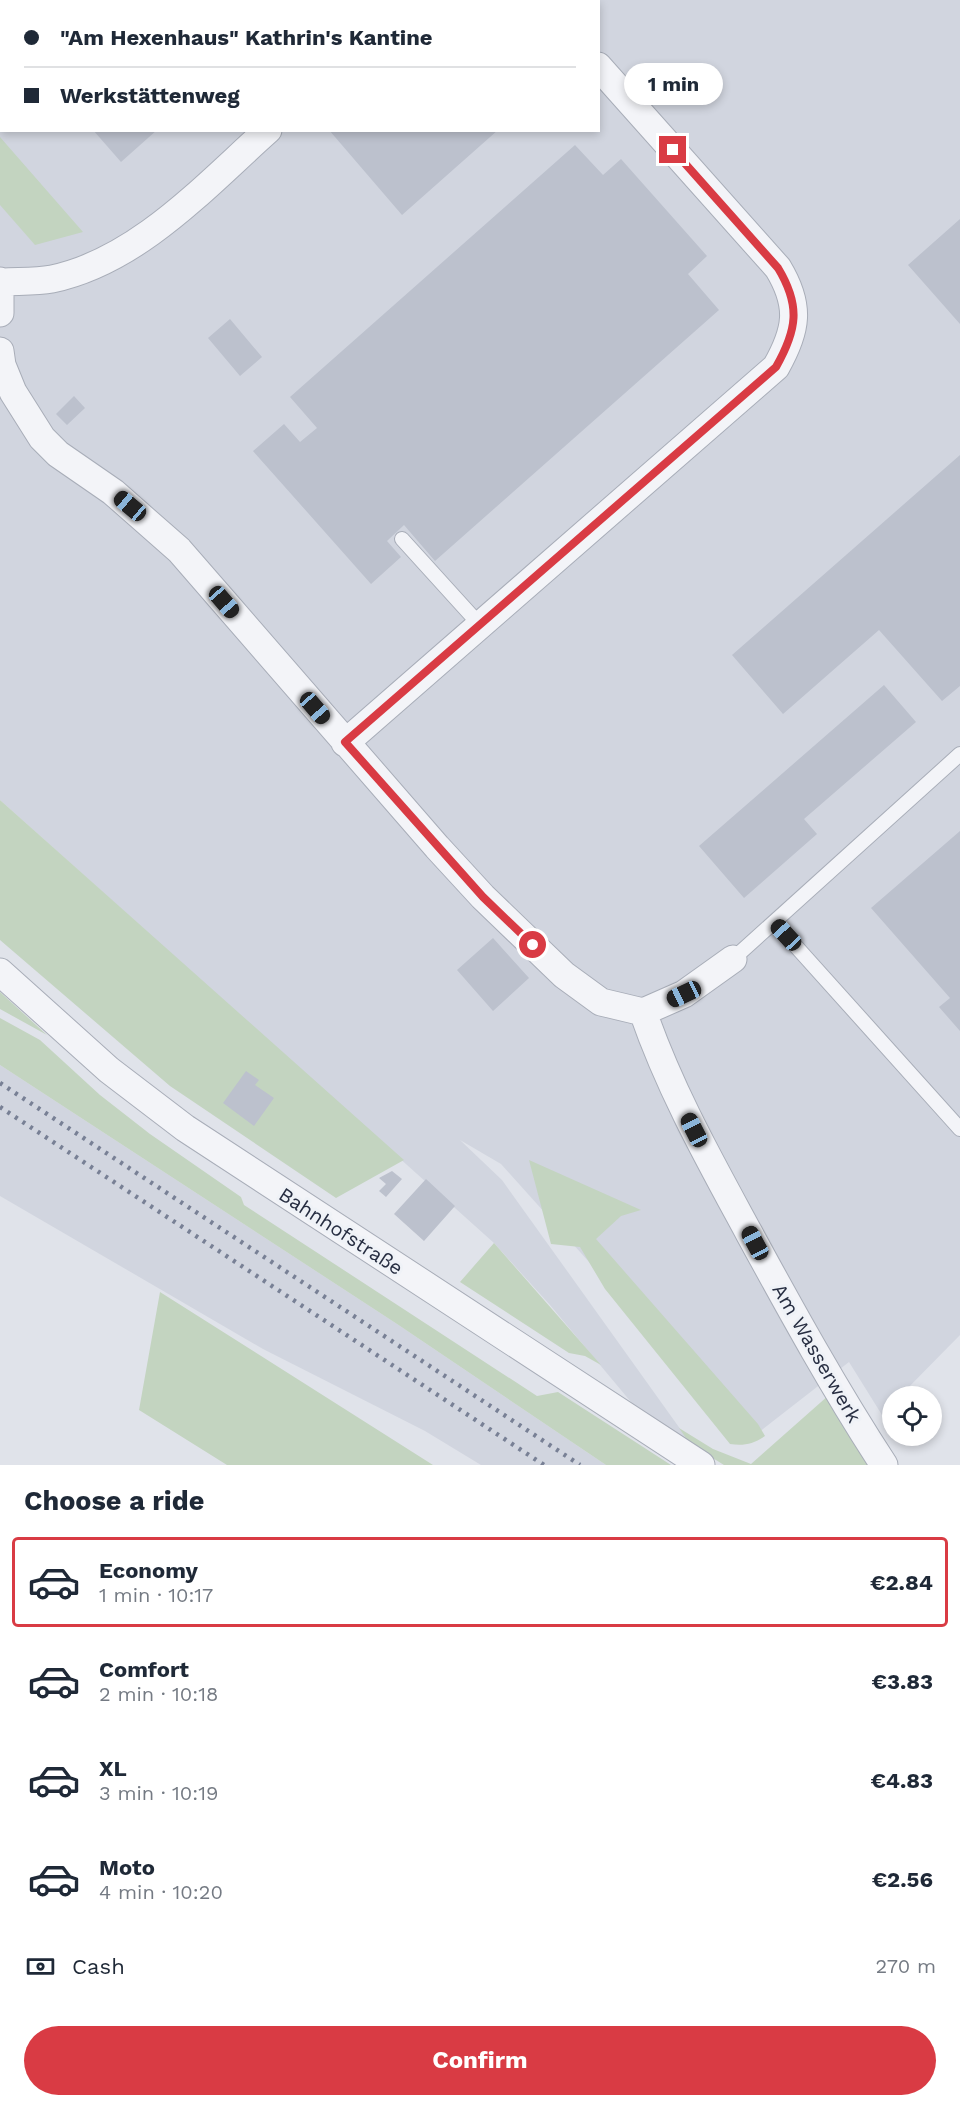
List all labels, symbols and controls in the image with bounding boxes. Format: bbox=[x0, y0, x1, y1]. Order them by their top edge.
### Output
text: "Am Hexenhaus" Kathrin's Kantine bbox=[60, 25, 433, 50]
callout: 1 min bbox=[624, 63, 722, 105]
text: 1 min bbox=[648, 72, 699, 96]
text: Werkstättenweg bbox=[60, 83, 240, 108]
route end bbox=[659, 136, 686, 163]
car bbox=[110, 488, 150, 524]
car bbox=[205, 583, 243, 621]
car bbox=[296, 689, 334, 727]
car bbox=[767, 916, 805, 954]
route start bbox=[519, 931, 546, 958]
car bbox=[664, 978, 704, 1010]
car bbox=[678, 1110, 710, 1150]
street label: Bahnhofstraße bbox=[274, 1182, 408, 1280]
car bbox=[739, 1223, 771, 1263]
street label: Am Wasserwerk bbox=[767, 1279, 867, 1427]
map controls bbox=[882, 1386, 942, 1446]
button: locate bbox=[882, 1386, 942, 1446]
text: Choose a ride bbox=[24, 1485, 204, 1517]
icon: car bbox=[27, 1555, 81, 1609]
text: Economy bbox=[99, 1558, 198, 1583]
text: €2.84 bbox=[870, 1570, 933, 1595]
text: 1 min · 10:17 bbox=[99, 1583, 213, 1607]
icon: car bbox=[27, 1654, 81, 1708]
text: Comfort bbox=[99, 1657, 189, 1682]
text: €3.83 bbox=[871, 1669, 933, 1694]
text: 2 min · 10:18 bbox=[99, 1682, 218, 1706]
icon: car bbox=[27, 1753, 81, 1807]
text: XL bbox=[99, 1756, 127, 1781]
text: €4.83 bbox=[870, 1768, 933, 1793]
text: 3 min · 10:19 bbox=[99, 1781, 218, 1805]
icon: car bbox=[27, 1852, 81, 1906]
text: Moto bbox=[99, 1855, 155, 1880]
text: €2.56 bbox=[872, 1867, 933, 1892]
text: 4 min · 10:20 bbox=[99, 1880, 223, 1904]
icon: cash bbox=[24, 1950, 57, 1983]
text: Cash bbox=[72, 1954, 125, 1979]
text: 270 m bbox=[876, 1954, 936, 1978]
button: Confirm bbox=[24, 2026, 936, 2095]

